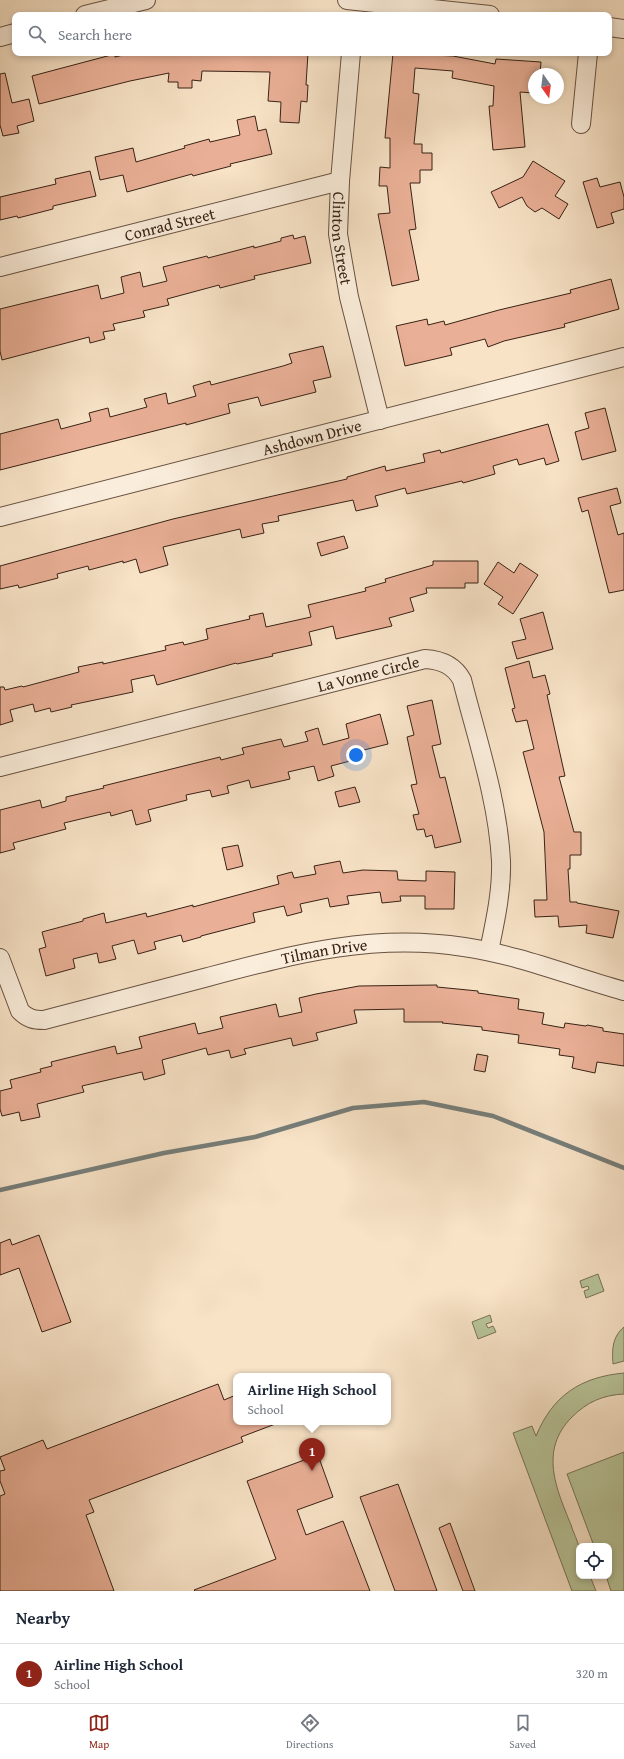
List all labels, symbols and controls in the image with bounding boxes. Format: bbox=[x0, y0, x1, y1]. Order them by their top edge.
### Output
search box bbox=[12, 12, 612, 56]
icon: search bbox=[26, 23, 48, 45]
text: Search here bbox=[58, 24, 132, 45]
north arrow bbox=[528, 68, 564, 104]
street label: Clinton Street bbox=[326, 191, 359, 287]
street label: Conrad Street bbox=[122, 201, 218, 247]
street label: Ashdown Drive bbox=[260, 413, 364, 461]
street label: La Vonne Circle bbox=[315, 649, 422, 698]
your location bbox=[346, 745, 366, 765]
street label: Tilman Drive bbox=[279, 932, 368, 970]
popup bbox=[233, 1373, 391, 1425]
text: Airline High School bbox=[247, 1379, 377, 1400]
text: School bbox=[247, 1400, 284, 1419]
pin: 1 bbox=[299, 1438, 325, 1471]
map controls bbox=[576, 1543, 612, 1579]
button: locate bbox=[576, 1543, 612, 1579]
text: Nearby bbox=[16, 1605, 70, 1630]
text: Airline High School bbox=[54, 1654, 183, 1675]
text: 1 bbox=[26, 1664, 32, 1683]
text: 320 m bbox=[576, 1664, 608, 1683]
text: School bbox=[54, 1675, 90, 1694]
tab: Map bbox=[88, 1712, 110, 1752]
tab: Directions bbox=[286, 1712, 333, 1752]
tab: Saved bbox=[509, 1712, 536, 1752]

